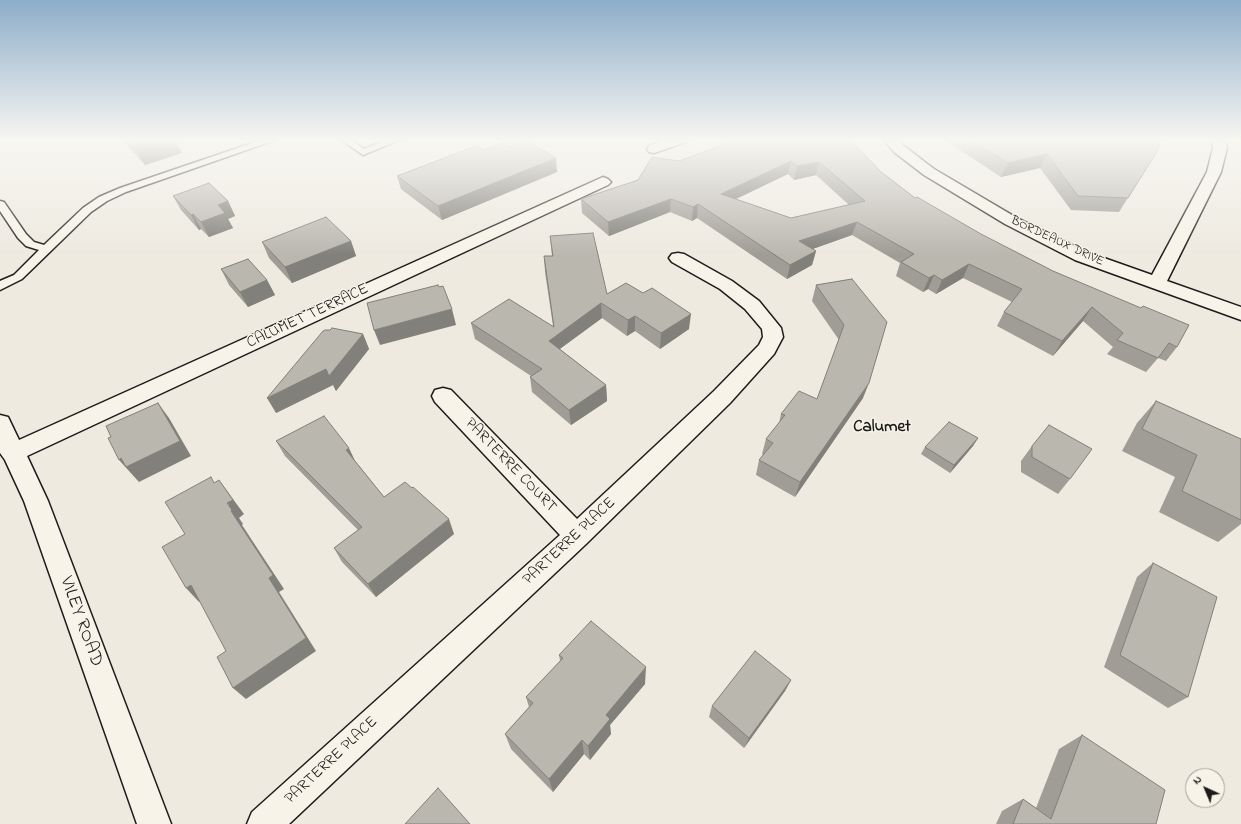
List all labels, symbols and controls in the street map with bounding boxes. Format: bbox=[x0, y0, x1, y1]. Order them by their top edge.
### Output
street label: BORDEAUX DRIVE bbox=[1008, 214, 1106, 270]
street label: CALUMET TERRACE bbox=[244, 280, 372, 354]
street label: PARTERRE COURT bbox=[460, 415, 560, 517]
district label: Calumet bbox=[853, 418, 911, 438]
street label: PARTERRE PLACE bbox=[520, 494, 620, 590]
street label: VILEY ROAD bbox=[53, 574, 107, 670]
street label: PARTERRE PLACE bbox=[282, 713, 382, 809]
north arrow bbox=[1185, 768, 1225, 808]
text: N bbox=[1189, 772, 1206, 788]

